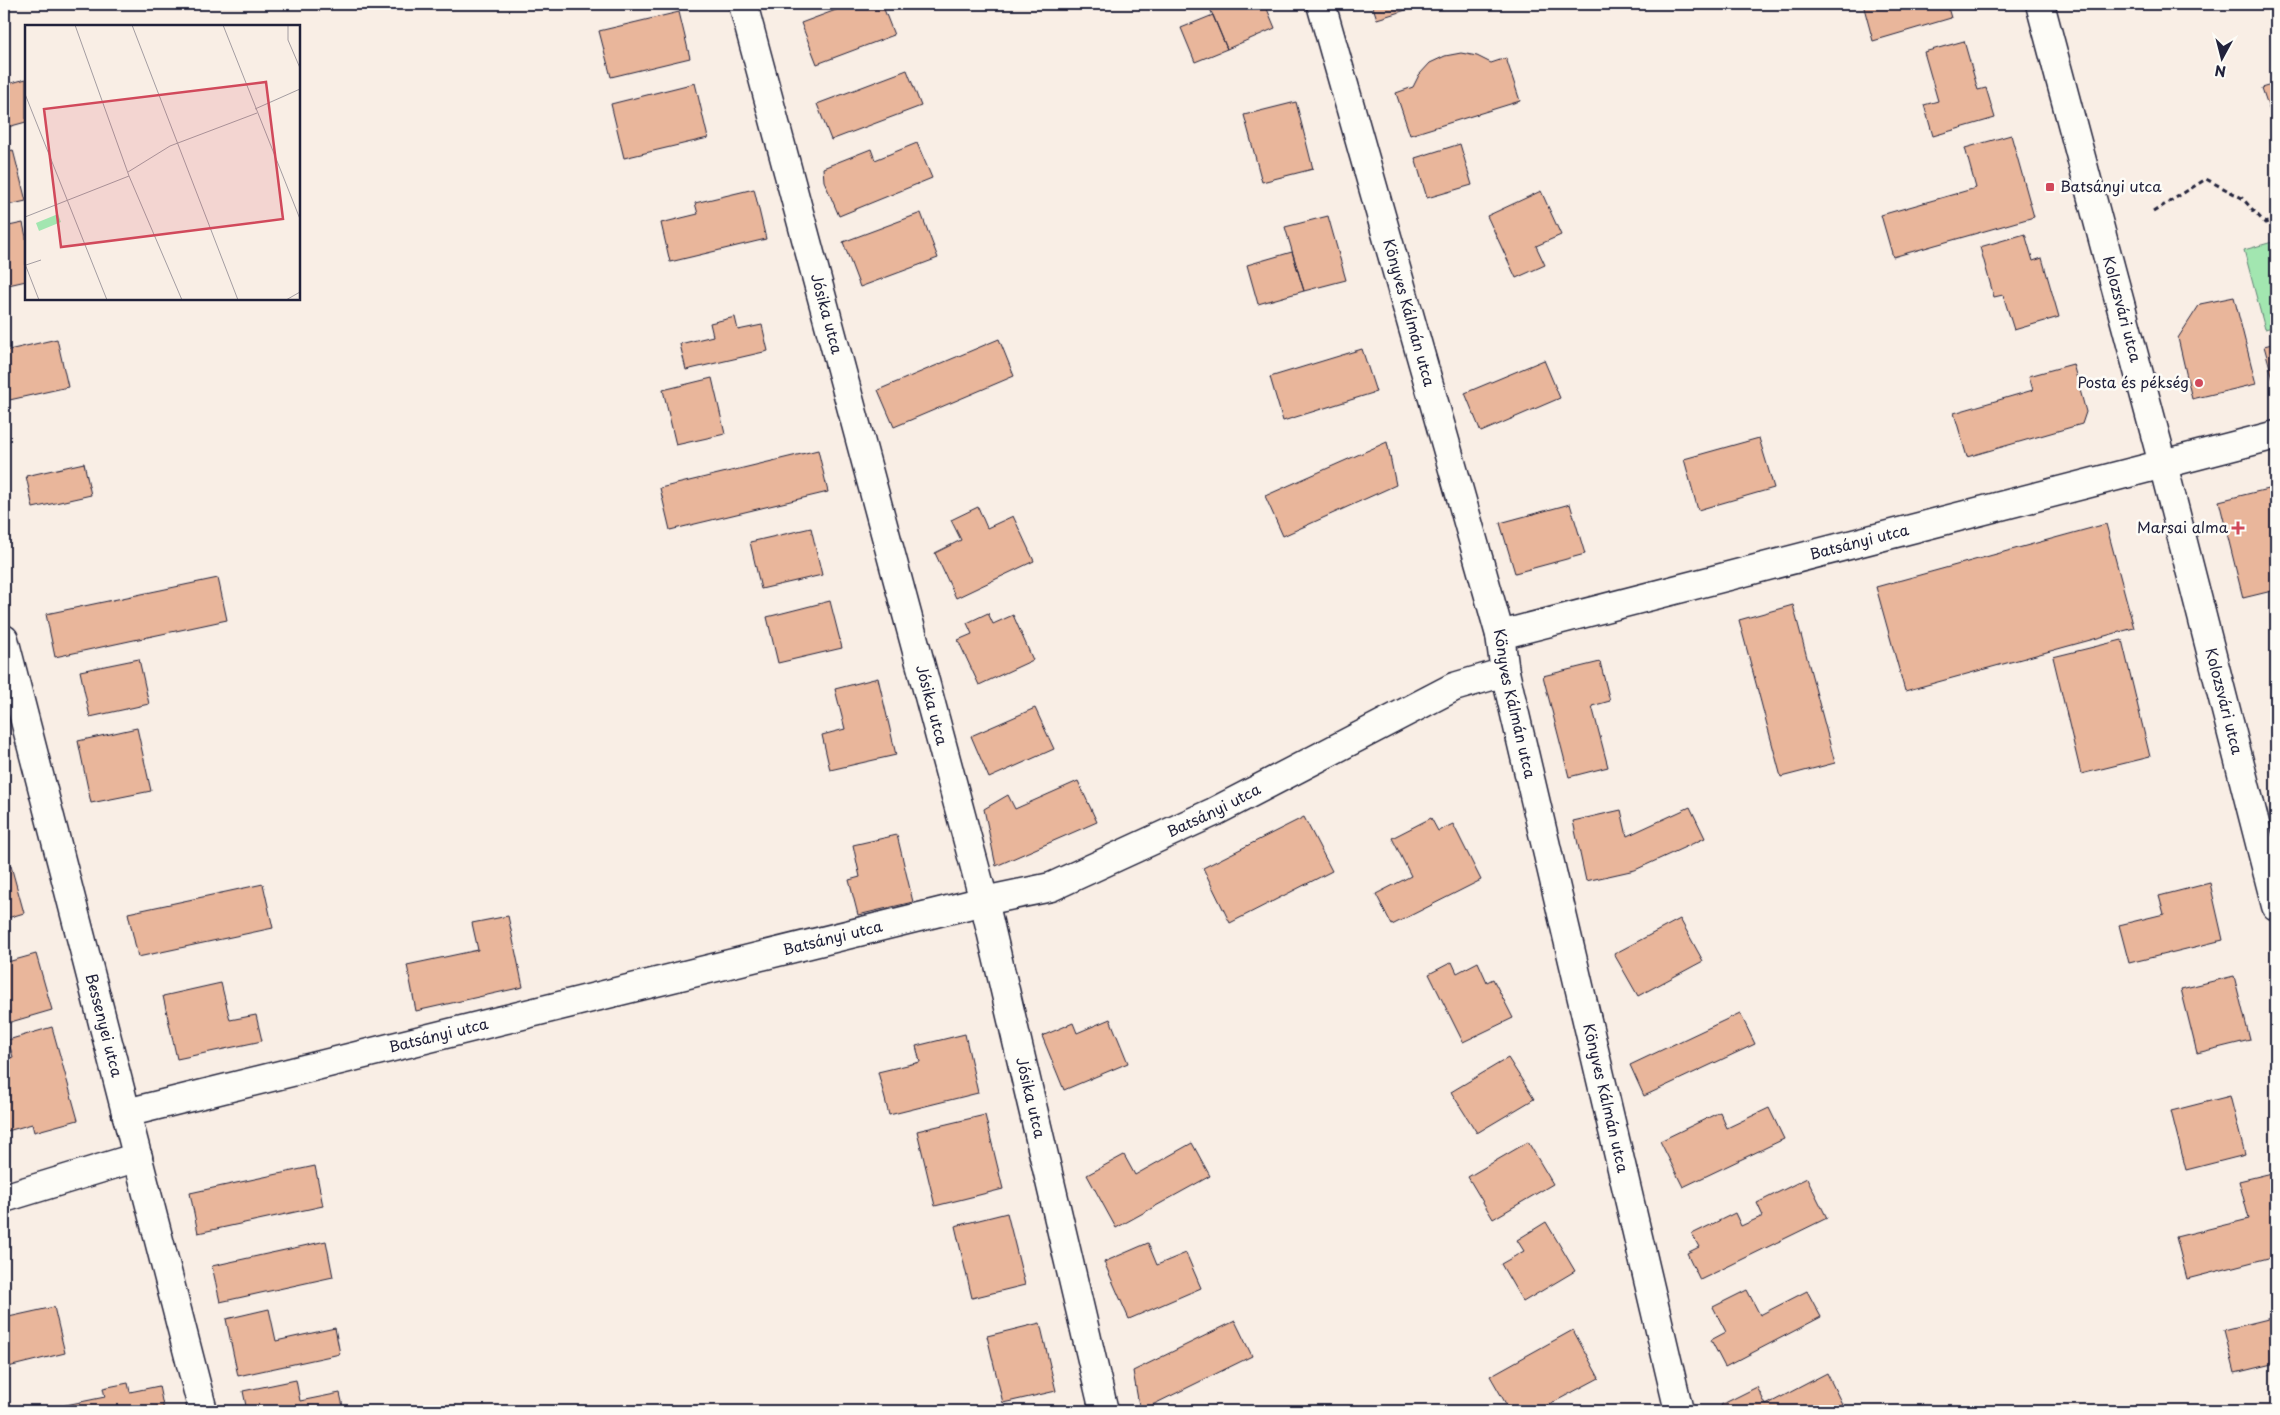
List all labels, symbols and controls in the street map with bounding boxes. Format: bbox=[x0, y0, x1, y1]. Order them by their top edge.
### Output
inset map bbox=[25, 25, 300, 300]
north arrow bbox=[2198, 32, 2248, 82]
text: N bbox=[2214, 60, 2227, 82]
place label: Batsányi utca bbox=[2060, 174, 2162, 197]
marker: Batsányi utca bbox=[2044, 181, 2056, 193]
street label: Könyves Kálmán utca bbox=[1378, 236, 1442, 390]
street label: Kolozsvári utca bbox=[2098, 253, 2148, 365]
street label: Jósika utca bbox=[806, 271, 850, 357]
place label: Posta és pékség bbox=[2077, 370, 2189, 393]
marker: Posta és pékség bbox=[2193, 377, 2205, 389]
place label: Marsai alma bbox=[2137, 515, 2229, 538]
street label: Batsányi utca bbox=[1807, 517, 1912, 565]
marker: Marsai alma bbox=[2232, 522, 2244, 534]
street label: Könyves Kálmán utca bbox=[1489, 625, 1543, 781]
street label: Kolozsvári utca bbox=[2200, 645, 2250, 757]
street label: Jósika utca bbox=[911, 662, 955, 748]
street label: Batsányi utca bbox=[1163, 777, 1265, 842]
street label: Batsányi utca bbox=[780, 913, 885, 960]
street label: Bessenyei utca bbox=[81, 971, 130, 1080]
street label: Batsányi utca bbox=[386, 1011, 491, 1058]
street label: Könyves Kálmán utca bbox=[1578, 1021, 1636, 1175]
street label: Jósika utca bbox=[1011, 1055, 1053, 1141]

